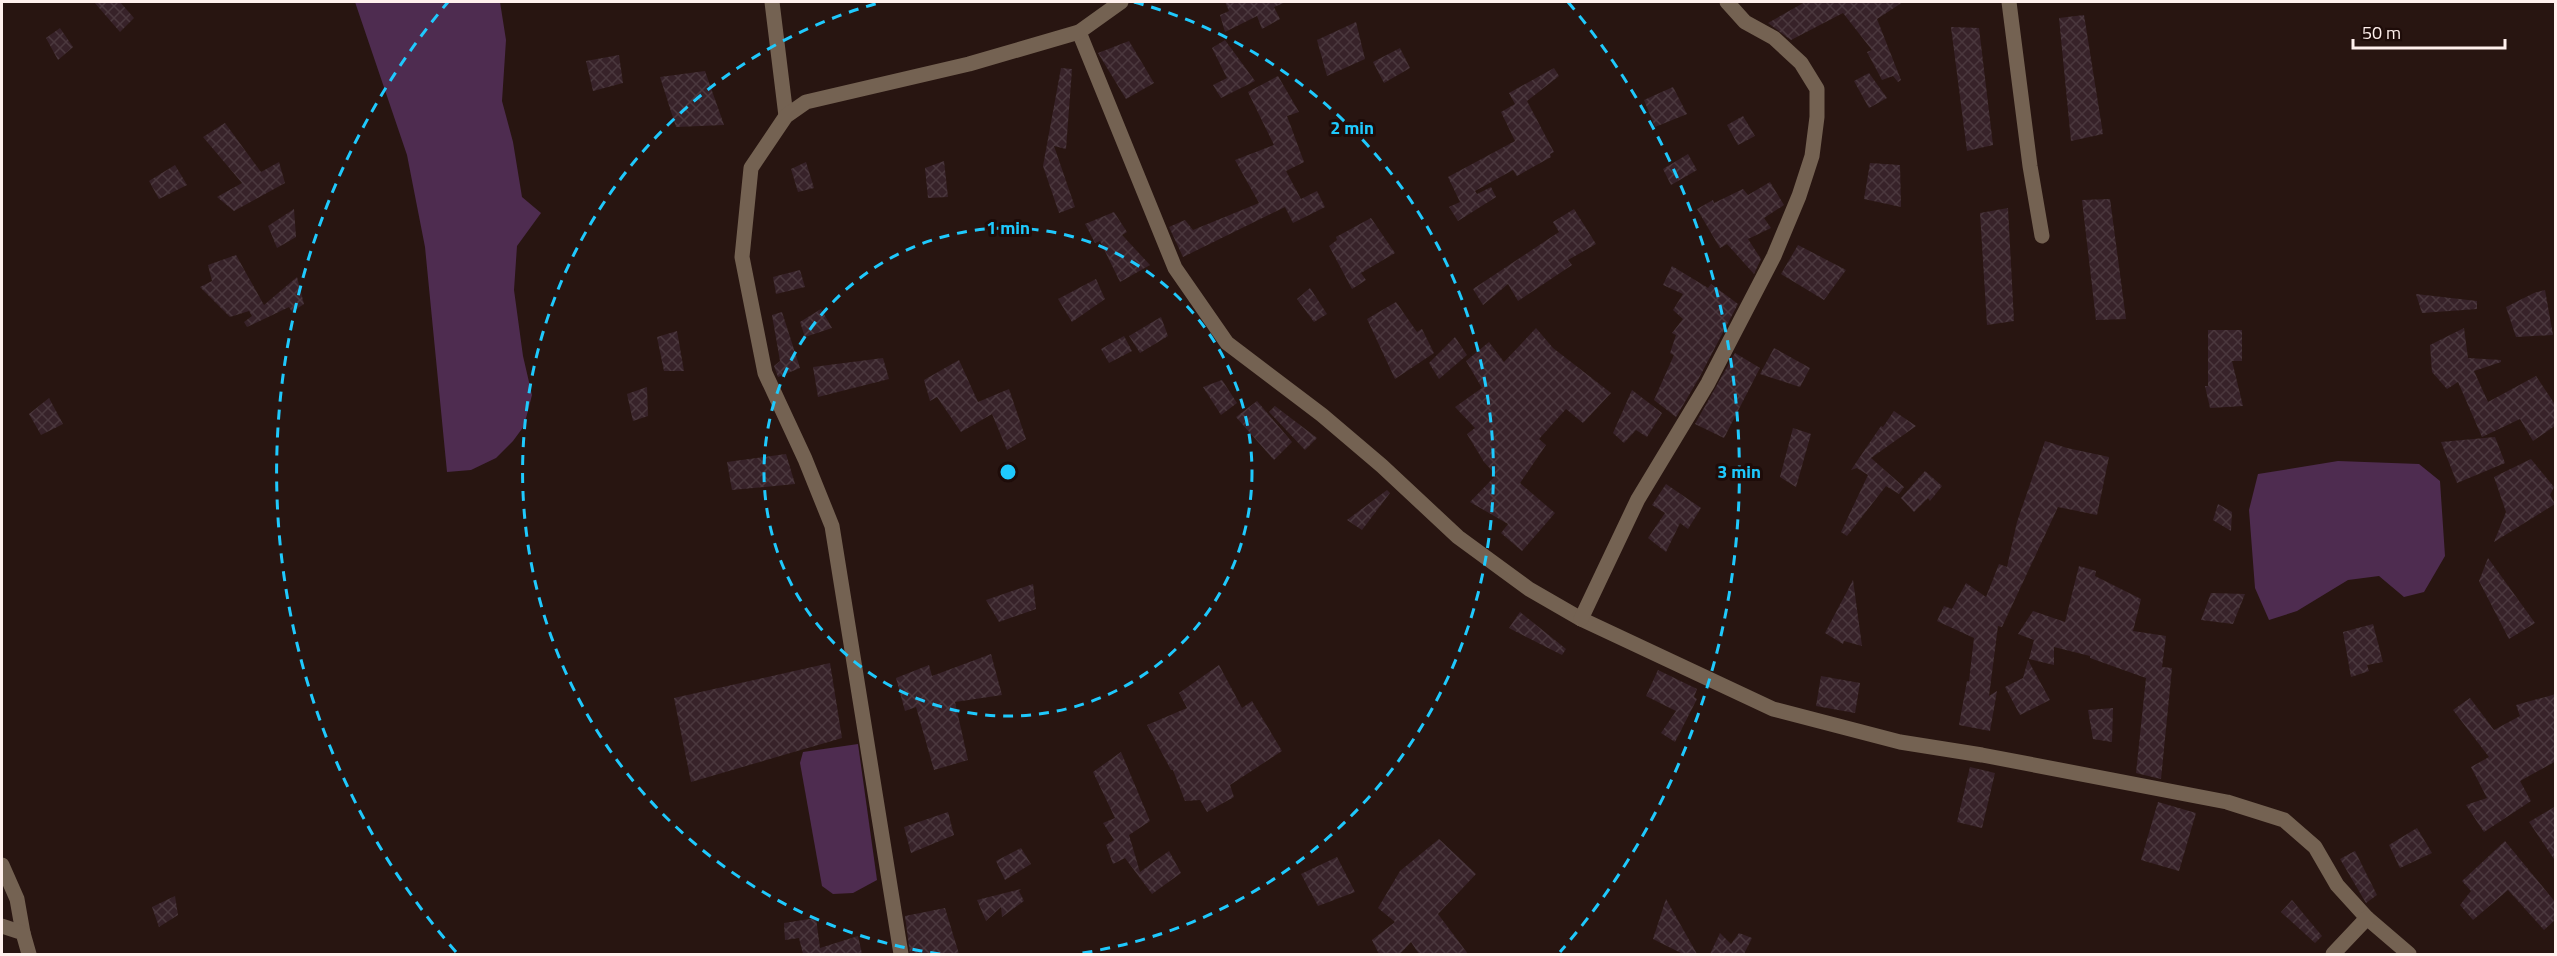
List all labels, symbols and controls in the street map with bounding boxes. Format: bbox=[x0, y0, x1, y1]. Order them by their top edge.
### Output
scale bar bbox=[2353, 12, 2504, 50]
text: 50 m bbox=[2362, 19, 2401, 46]
text: 2 min bbox=[1330, 114, 1374, 141]
text: 1 min bbox=[986, 214, 1030, 241]
text: 3 min bbox=[1717, 458, 1761, 485]
centre of rings bbox=[998, 462, 1018, 482]

